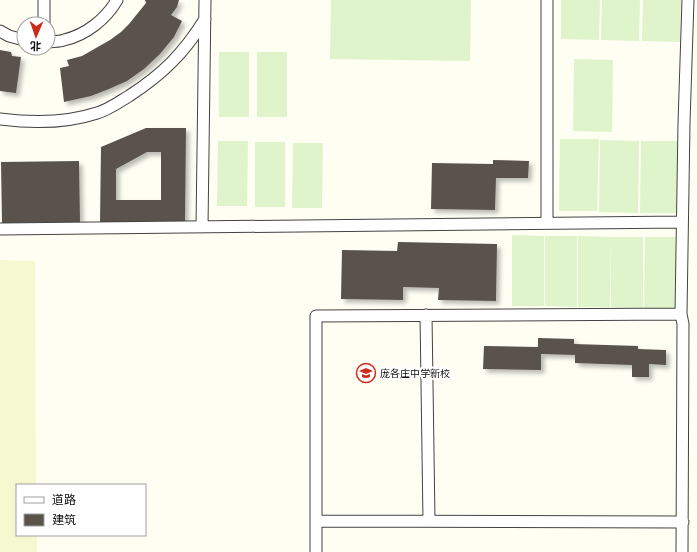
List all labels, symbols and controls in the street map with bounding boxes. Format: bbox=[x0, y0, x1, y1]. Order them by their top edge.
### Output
north arrow bbox=[16, 16, 56, 56]
text: 北 bbox=[30, 39, 41, 53]
school or university icon: 庞各庄中学新校 bbox=[355, 362, 377, 384]
place label: 庞各庄中学新校 bbox=[380, 367, 450, 380]
legend bbox=[16, 484, 146, 536]
text: 道路 bbox=[52, 492, 76, 507]
text: 建筑 bbox=[52, 512, 76, 527]

